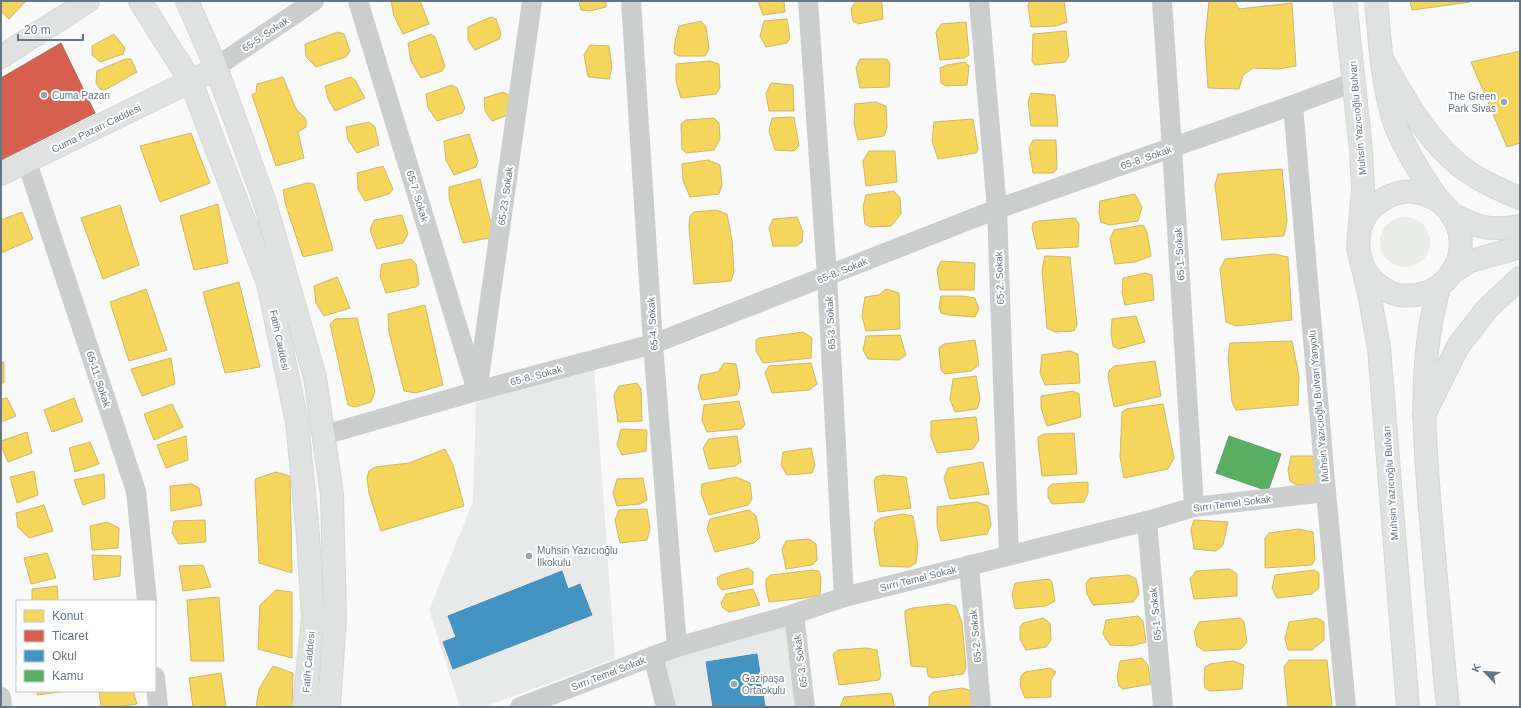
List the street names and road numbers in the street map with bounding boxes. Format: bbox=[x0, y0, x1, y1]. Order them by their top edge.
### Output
street label: 65-5. Sokak bbox=[240, 14, 291, 54]
street label: Muhsin Yazıcıoğlu Bulvarı bbox=[1347, 60, 1368, 176]
street label: Cuma Pazarı Caddesi bbox=[50, 102, 143, 155]
street label: 65-8. Sokak bbox=[1119, 143, 1174, 171]
street label: 65-23. Sokak bbox=[496, 165, 515, 226]
street label: 65-7. Sokak bbox=[404, 169, 431, 224]
street label: 65-1. Sokak bbox=[1173, 226, 1186, 281]
street label: 65-2. Sokak bbox=[993, 250, 1006, 305]
street label: 65-8. Sokak bbox=[815, 255, 870, 286]
street label: 65-3. Sokak bbox=[824, 295, 837, 350]
street label: 65-4. Sokak bbox=[645, 296, 660, 351]
street label: Fatih Caddesi bbox=[268, 309, 291, 371]
street label: Muhsin Yazıcıoğlu Bulvarı Yanyolu bbox=[1306, 329, 1331, 482]
street label: 65-11. Sokak bbox=[84, 350, 113, 409]
street label: 65-8. Sokak bbox=[509, 363, 564, 388]
street label: Muhsin Yazıcıoğlu Bulvarı bbox=[1381, 425, 1400, 541]
street label: Sırrı Temel Sokak bbox=[1192, 493, 1273, 514]
street label: Sırrı Temel Sokak bbox=[879, 563, 959, 593]
street label: 65-1. Sokak bbox=[1148, 586, 1163, 641]
street label: 65-2. Sokak bbox=[968, 608, 983, 663]
street label: Fatih Caddesi bbox=[300, 631, 317, 693]
street label: 65-3. Sokak bbox=[792, 633, 809, 688]
street label: Sırrı Temel Sokak bbox=[569, 654, 648, 693]

